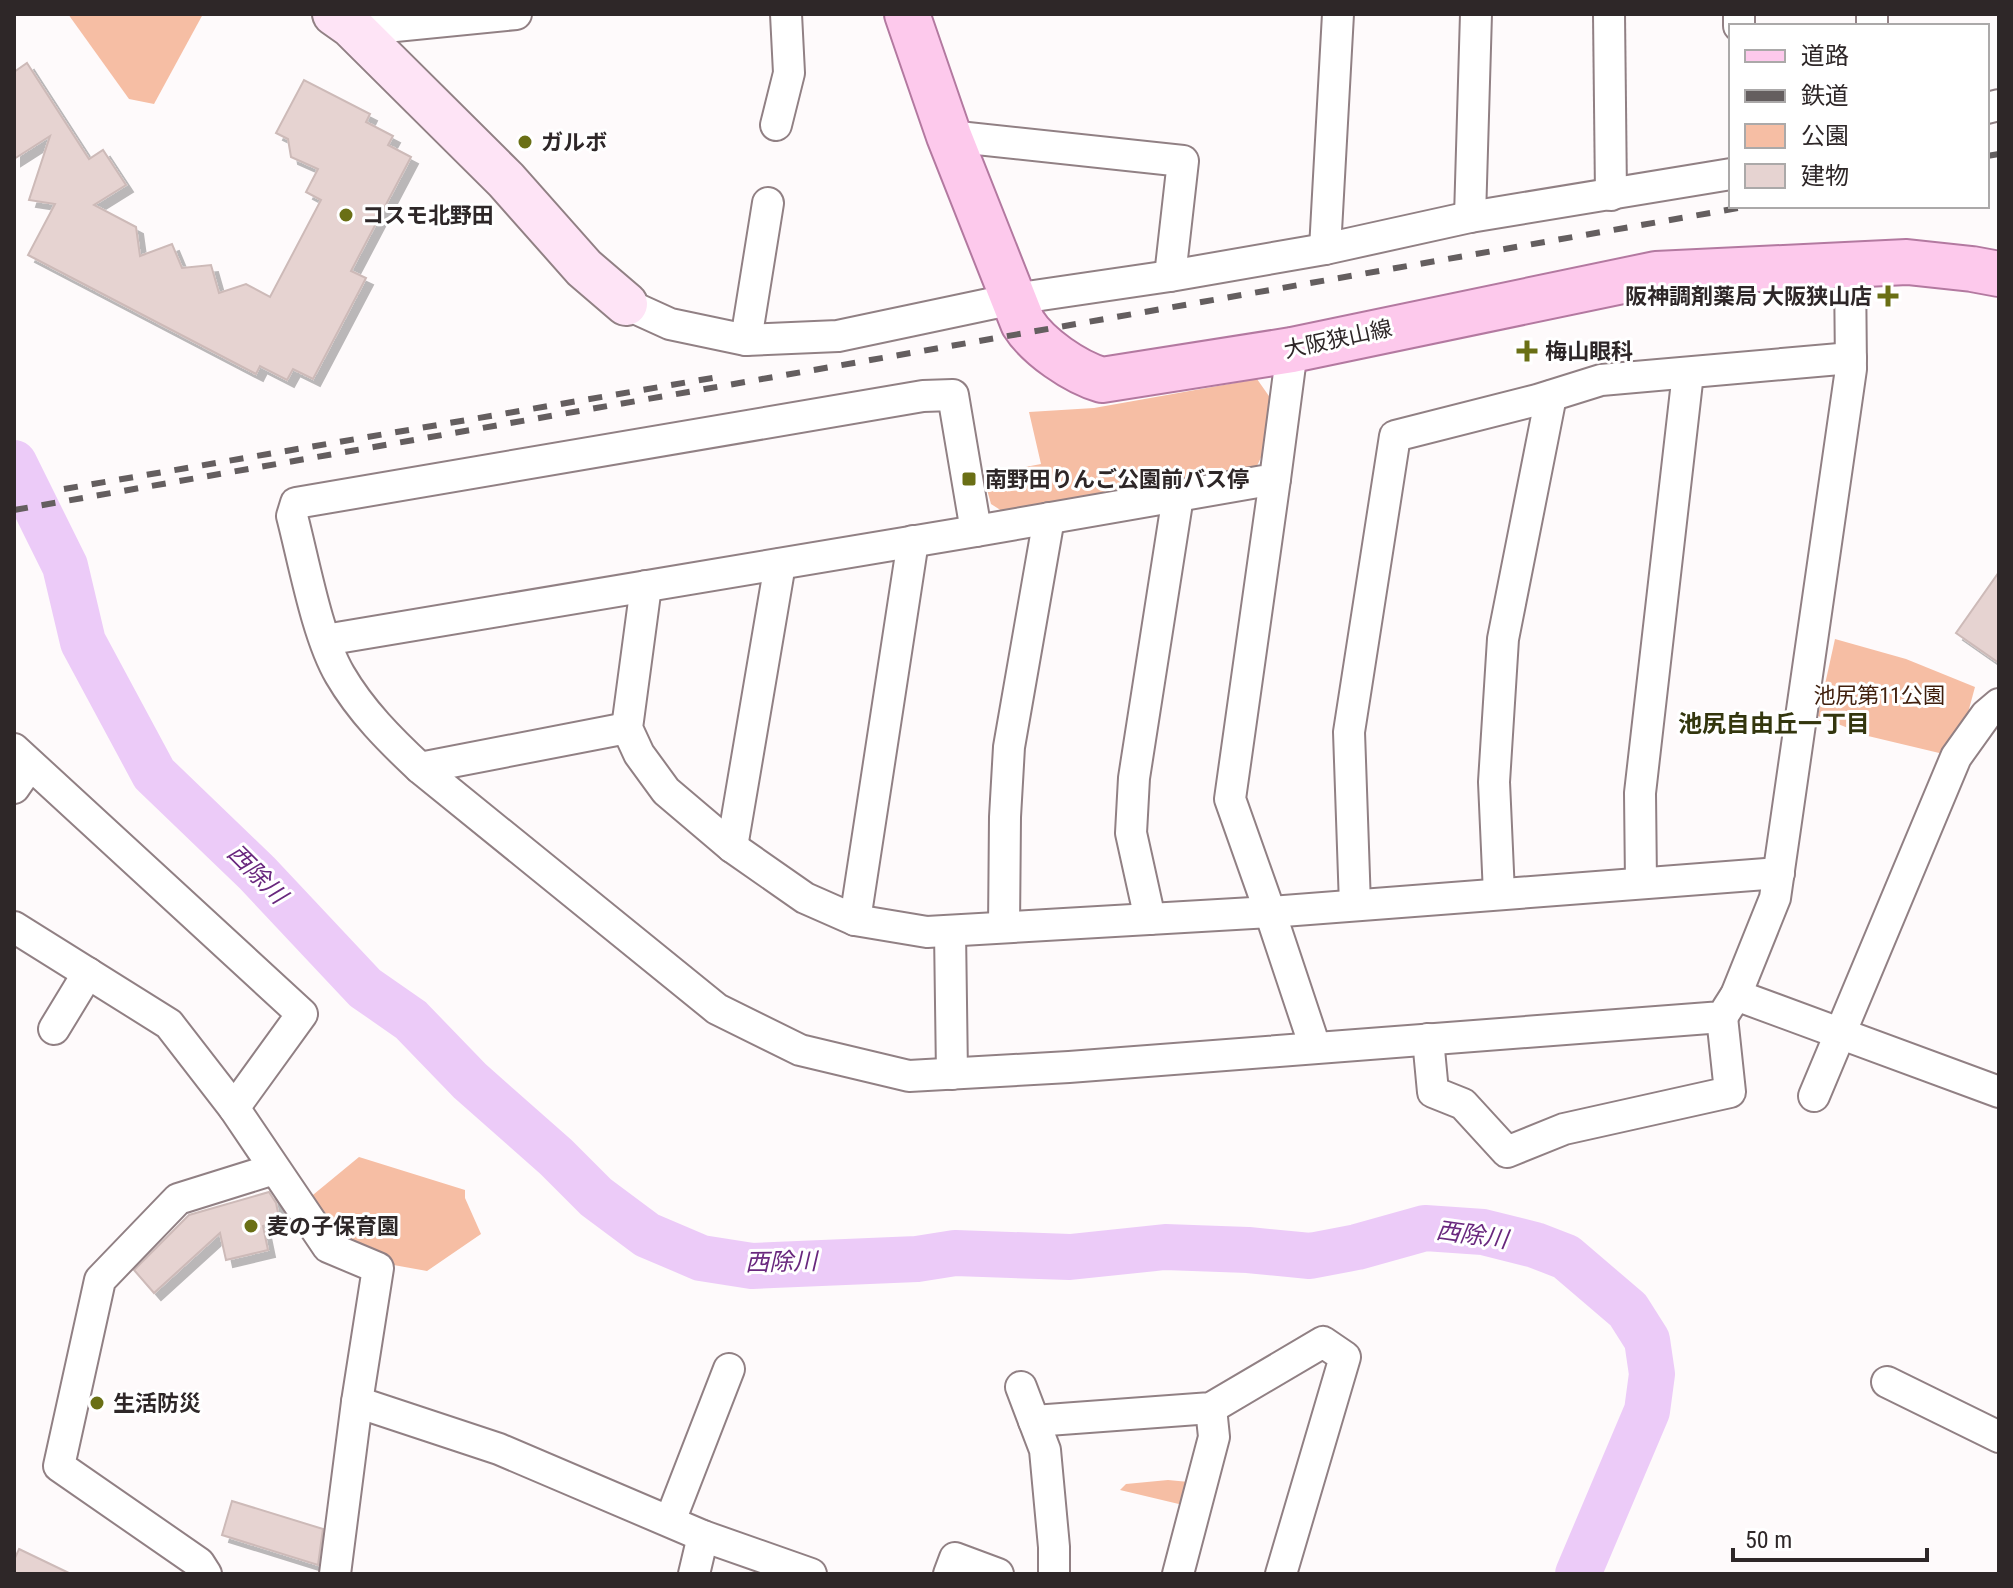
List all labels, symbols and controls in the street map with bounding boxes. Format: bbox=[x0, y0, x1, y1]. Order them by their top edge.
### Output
legend bbox=[1729, 24, 1989, 208]
text: 道路 bbox=[1801, 42, 1849, 70]
text: 鉄道 bbox=[1801, 82, 1849, 110]
text: 公園 bbox=[1801, 122, 1849, 150]
place label: ガルボ bbox=[541, 130, 607, 155]
marker: ガルボ bbox=[516, 133, 534, 151]
text: 建物 bbox=[1801, 162, 1849, 190]
place label: コスモ北野田 bbox=[362, 203, 494, 228]
marker: コスモ北野田 bbox=[337, 206, 355, 224]
place label: 阪神調剤薬局 大阪狭山店 bbox=[1625, 284, 1872, 309]
marker: 阪神調剤薬局 大阪狭山店 bbox=[1879, 287, 1897, 305]
street label: 大阪狭山線 bbox=[1282, 315, 1394, 363]
place label: 梅山眼科 bbox=[1545, 339, 1633, 364]
marker: 梅山眼科 bbox=[1516, 340, 1538, 362]
place label: 南野田りんご公園前バス停 bbox=[985, 467, 1249, 492]
marker: 南野田りんご公園前バス停 bbox=[960, 470, 978, 488]
park label: 池尻第11公園 bbox=[1813, 683, 1945, 708]
district label: 池尻自由丘一丁目 bbox=[1678, 710, 1870, 738]
water label: 西除川 bbox=[222, 839, 294, 911]
place label: 麦の子保育園 bbox=[267, 1214, 399, 1239]
water label: 西除川 bbox=[1434, 1216, 1513, 1254]
marker: 麦の子保育園 bbox=[242, 1217, 260, 1235]
water label: 西除川 bbox=[745, 1247, 820, 1277]
place label: 生活防災 bbox=[113, 1391, 201, 1416]
marker: 生活防災 bbox=[88, 1394, 106, 1412]
scale bar bbox=[1733, 1512, 1927, 1562]
text: 50 m bbox=[1745, 1526, 1792, 1554]

